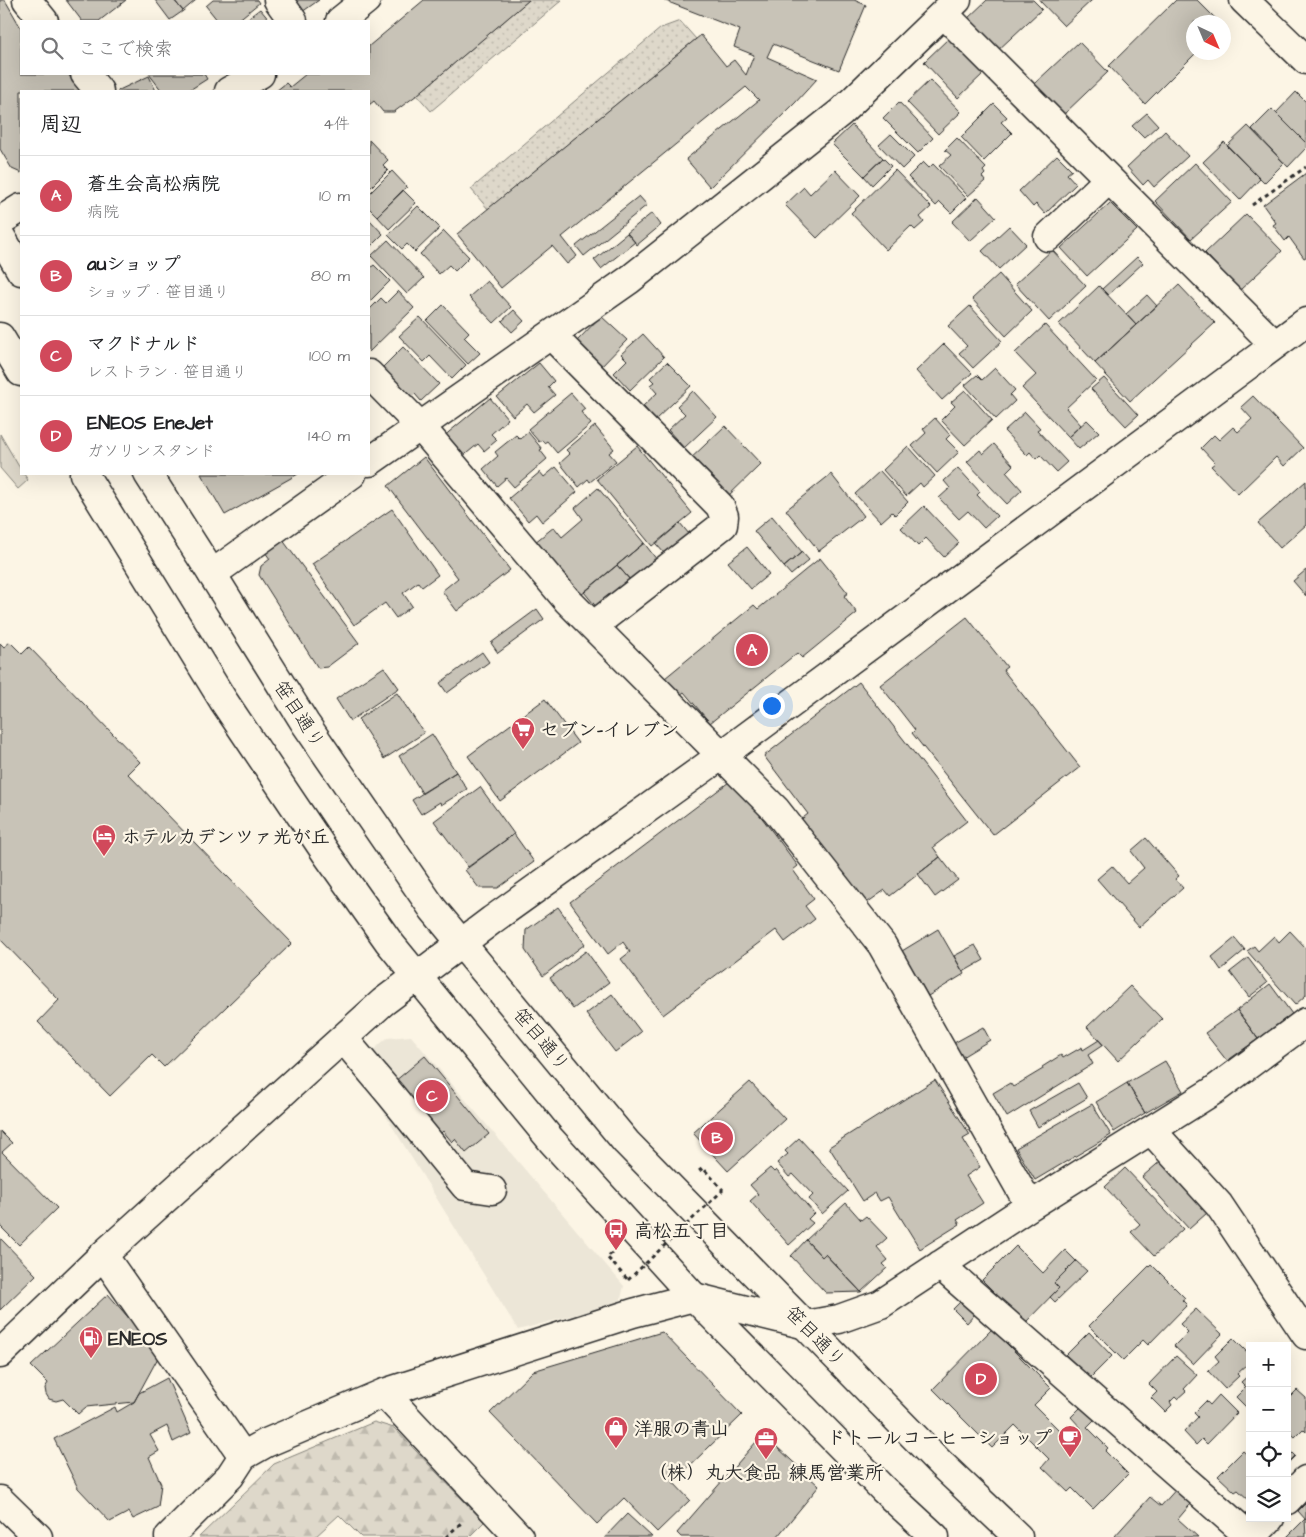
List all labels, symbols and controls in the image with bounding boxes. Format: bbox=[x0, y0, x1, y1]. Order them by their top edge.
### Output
north arrow bbox=[1186, 15, 1231, 60]
search box bbox=[20, 20, 370, 75]
icon: search bbox=[38, 34, 66, 62]
text: ここで検索 bbox=[78, 36, 173, 63]
text: 周辺 bbox=[40, 110, 82, 139]
text: 4件 bbox=[323, 113, 350, 135]
text: 蒼生会高松病院 bbox=[87, 171, 220, 198]
text: A bbox=[51, 185, 61, 207]
text: 10 m bbox=[319, 185, 350, 207]
text: 病院 bbox=[87, 201, 119, 223]
text: auショップ bbox=[87, 251, 181, 278]
text: B bbox=[50, 265, 62, 287]
text: 80 m bbox=[311, 265, 350, 287]
text: ショップ · 笹目通り bbox=[87, 281, 229, 303]
text: マクドナルド bbox=[87, 331, 200, 358]
text: C bbox=[50, 345, 62, 367]
text: 100 m bbox=[309, 345, 350, 367]
text: レストラン · 笹目通り bbox=[87, 361, 247, 383]
text: ENEOS EneJet bbox=[87, 410, 213, 437]
text: D bbox=[51, 425, 61, 447]
text: 140 m bbox=[308, 425, 350, 447]
text: ガソリンスタンド bbox=[87, 440, 215, 462]
pin: A bbox=[736, 631, 768, 669]
street label: 笹目通り bbox=[267, 676, 331, 754]
your location bbox=[759, 693, 785, 719]
supermarket icon: セブン-イレブン bbox=[510, 716, 536, 750]
place label: セブン-イレブン bbox=[540, 717, 679, 744]
hotel icon: ホテルカデンツァ光が丘 bbox=[91, 823, 117, 857]
place label: ホテルカデンツァ光が丘 bbox=[122, 824, 330, 851]
street label: 笹目通り bbox=[506, 1002, 576, 1078]
pin: C bbox=[416, 1077, 448, 1115]
pin: B bbox=[701, 1119, 733, 1157]
bus stop icon: 高松五丁目 bbox=[603, 1217, 629, 1251]
place label: 高松五丁目 bbox=[634, 1218, 729, 1245]
street label: 笹目通り bbox=[779, 1300, 851, 1374]
fuel station icon: ENEOS bbox=[78, 1325, 104, 1359]
place label: ENEOS bbox=[108, 1326, 167, 1353]
map controls bbox=[1246, 1342, 1291, 1522]
button: + bbox=[1246, 1342, 1291, 1387]
pin: D bbox=[965, 1360, 997, 1398]
button: − bbox=[1246, 1387, 1291, 1432]
shop icon: 洋服の青山 bbox=[603, 1415, 629, 1449]
place label: 洋服の青山 bbox=[634, 1416, 729, 1443]
cafe icon: ドトールコーヒーショップ bbox=[1057, 1424, 1083, 1458]
place label: ドトールコーヒーショップ bbox=[827, 1425, 1052, 1452]
office icon: （株）丸大食品 練馬営業所 bbox=[753, 1426, 779, 1460]
button: locate bbox=[1246, 1432, 1291, 1477]
place label: （株）丸大食品 練馬営業所 bbox=[648, 1460, 884, 1487]
button: layers bbox=[1246, 1477, 1291, 1522]

